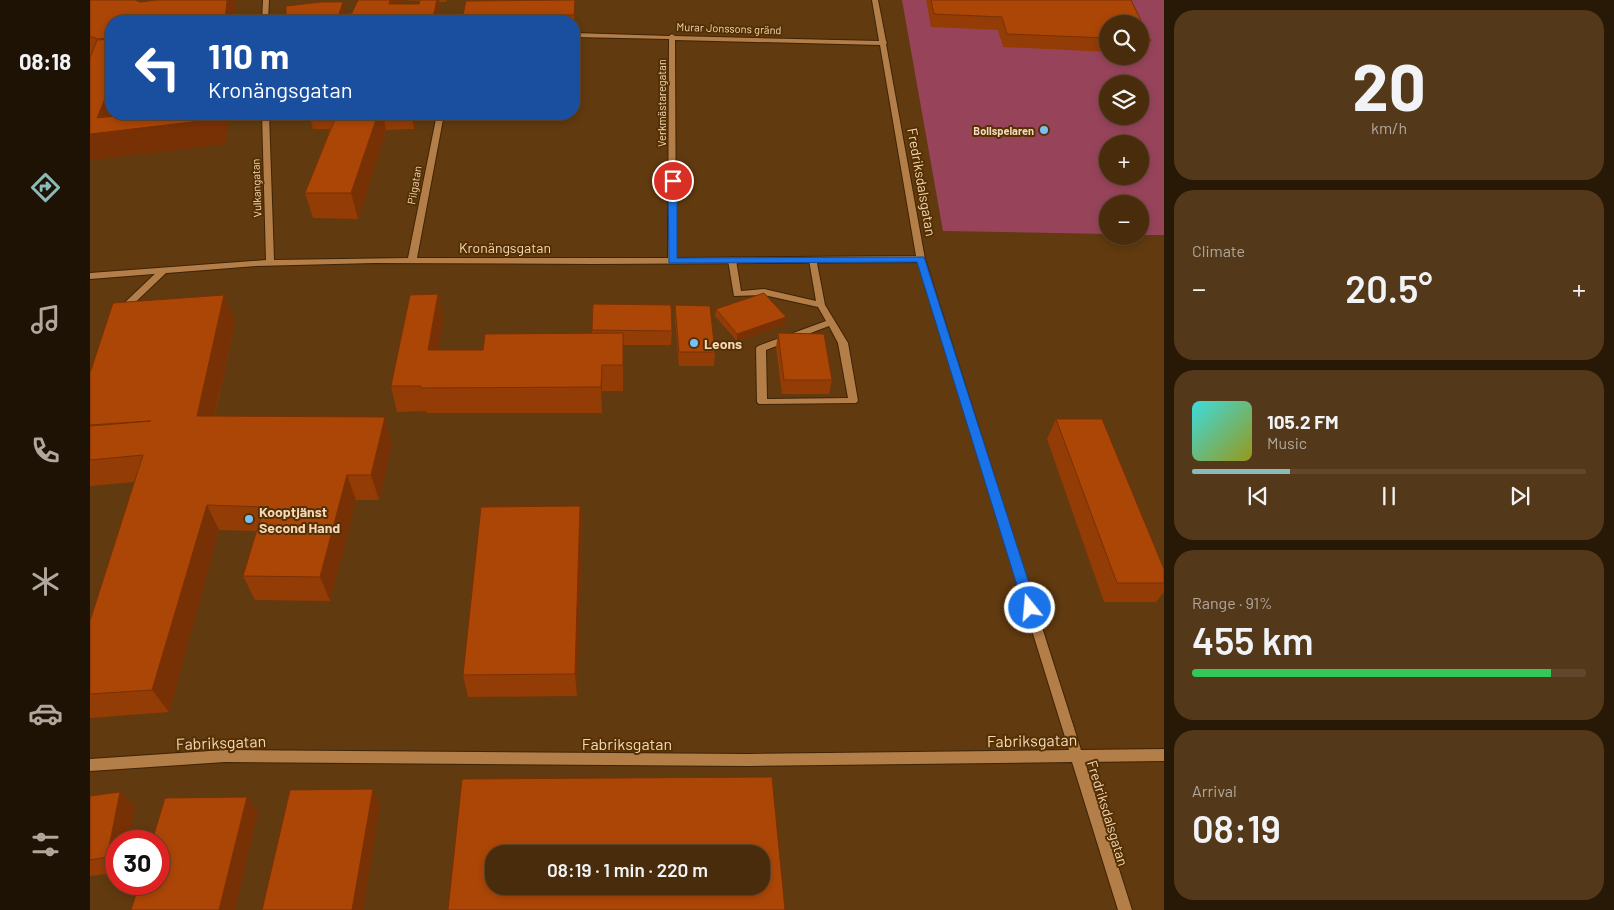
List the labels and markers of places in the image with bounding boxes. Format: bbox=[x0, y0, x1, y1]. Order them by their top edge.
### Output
place label: Bollspelaren bbox=[973, 124, 1034, 137]
marker: Bollspelaren bbox=[1038, 124, 1050, 136]
pin bbox=[652, 160, 694, 202]
place label: Leons bbox=[704, 335, 742, 352]
marker: Leons bbox=[688, 337, 700, 349]
place label: Kooptjänst Second Hand bbox=[259, 503, 340, 536]
marker: Kooptjänst Second Hand bbox=[243, 513, 255, 525]

